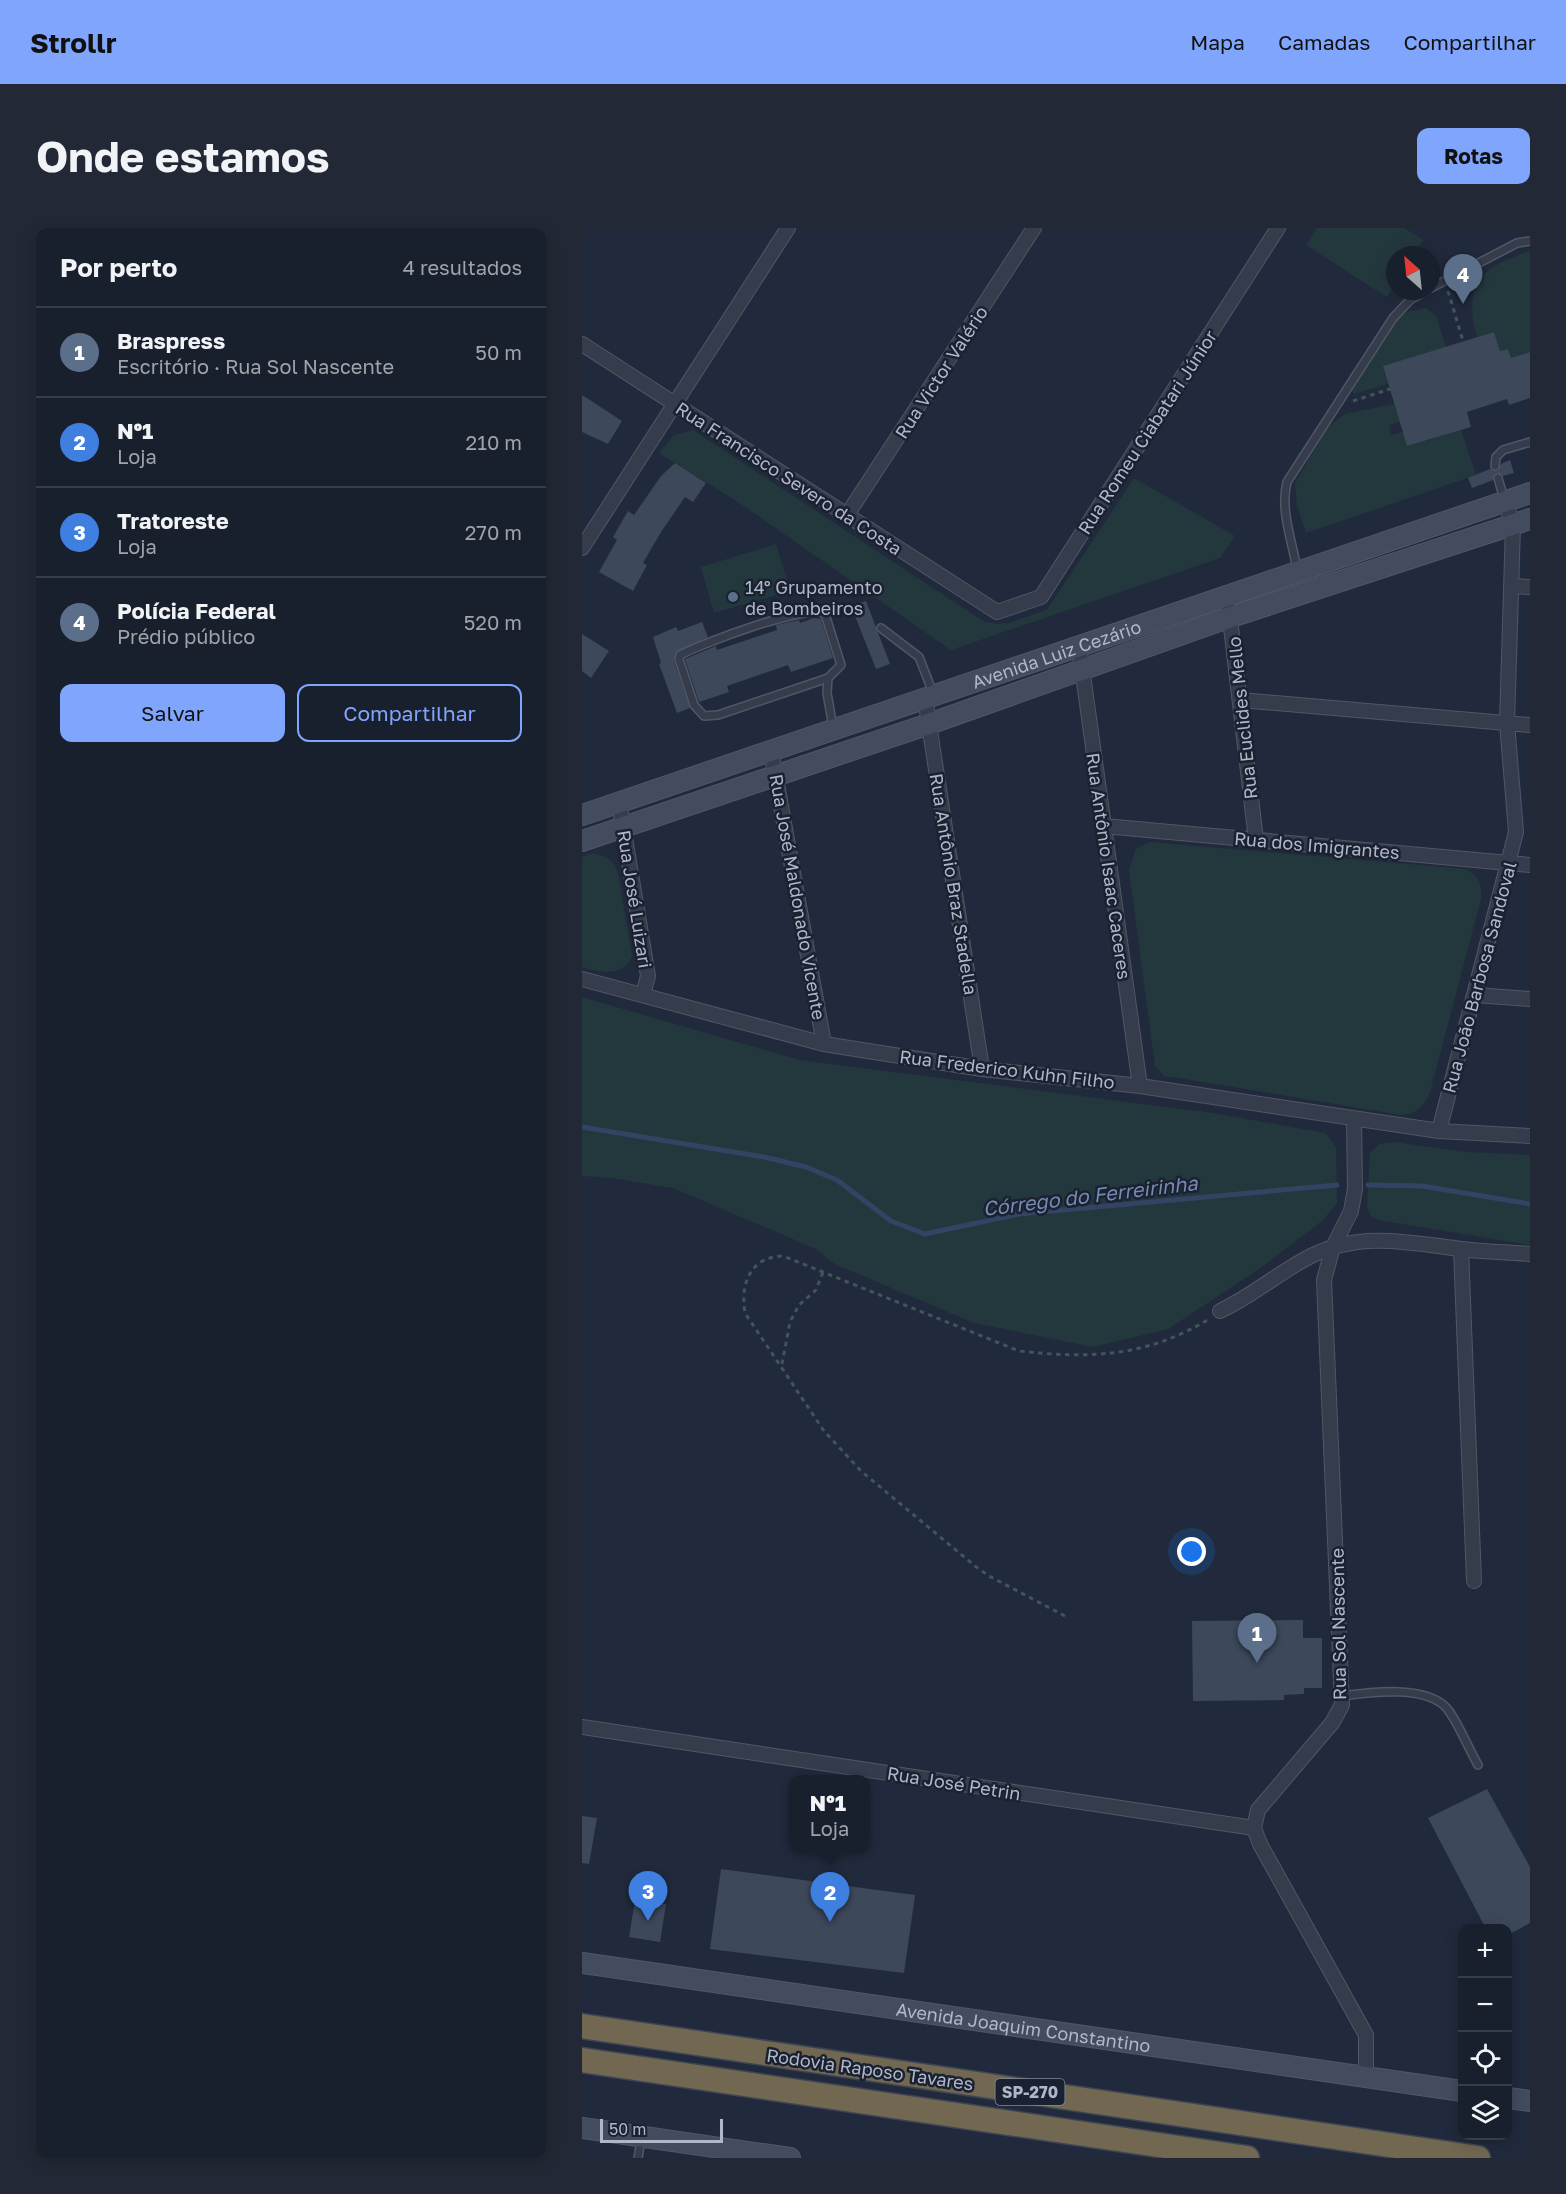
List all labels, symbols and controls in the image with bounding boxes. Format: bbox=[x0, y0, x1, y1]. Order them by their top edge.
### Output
text: Strollr bbox=[30, 26, 117, 59]
text: Mapa bbox=[1190, 29, 1245, 55]
text: Camadas bbox=[1278, 29, 1370, 55]
text: Compartilhar bbox=[1403, 29, 1536, 55]
button: Rotas bbox=[1417, 128, 1530, 184]
text: Onde estamos bbox=[36, 131, 330, 181]
north arrow bbox=[1386, 246, 1440, 300]
text: Por perto bbox=[60, 252, 177, 283]
pin: 4 bbox=[1444, 254, 1482, 304]
text: 4 resultados bbox=[403, 255, 522, 279]
street label: Rua Victor Valério bbox=[890, 302, 992, 442]
street label: Rua Romeu Ciabatari Júnior bbox=[1073, 326, 1221, 538]
text: Braspress bbox=[117, 327, 225, 354]
text: 1 bbox=[74, 340, 85, 364]
text: 50 m bbox=[475, 340, 522, 364]
text: Escritório · Rua Sol Nascente bbox=[117, 354, 394, 378]
street label: Rua Francisco Severo da Costa bbox=[672, 397, 906, 559]
text: Nº1 bbox=[117, 417, 153, 444]
text: 2 bbox=[73, 430, 86, 454]
text: 210 m bbox=[466, 430, 522, 454]
text: Loja bbox=[117, 444, 157, 468]
text: Tratoreste bbox=[117, 507, 229, 534]
text: 3 bbox=[73, 520, 86, 544]
text: 270 m bbox=[465, 520, 522, 544]
text: Loja bbox=[117, 534, 157, 558]
place label: 14° Grupamento de Bombeiros bbox=[745, 576, 882, 619]
marker: 14° Grupamento de Bombeiros bbox=[726, 590, 740, 604]
text: Polícia Federal bbox=[117, 597, 276, 624]
text: 4 bbox=[73, 610, 86, 634]
text: 520 m bbox=[464, 610, 522, 634]
street label: Avenida Luiz Cezário bbox=[969, 615, 1144, 693]
text: Prédio público bbox=[117, 624, 255, 648]
street label: Rua Euclides Mello bbox=[1223, 636, 1261, 800]
button: Salvar bbox=[60, 684, 285, 742]
button: Compartilhar bbox=[297, 684, 522, 742]
street label: Rua Antônio Isaac Caceres bbox=[1082, 751, 1136, 981]
street label: Rua José Maldonado Vicente bbox=[766, 772, 830, 1022]
street label: Rua Antônio Braz Stadella bbox=[926, 772, 982, 996]
street label: Rua dos Imigrantes bbox=[1233, 827, 1401, 863]
street label: Rua José Luizari bbox=[613, 828, 657, 970]
street label: Rua João Barbosa Sandoval bbox=[1437, 859, 1521, 1095]
street label: Rua Frederico Kuhn Filho bbox=[898, 1045, 1116, 1093]
water label: Córrego do Ferreirinha bbox=[981, 1170, 1199, 1221]
your location bbox=[1177, 1537, 1206, 1566]
street label: Rua Sol Nascente bbox=[1326, 1548, 1350, 1700]
pin: 1 bbox=[1238, 1614, 1276, 1663]
street label: Rua José Petrin bbox=[886, 1762, 1022, 1804]
popup bbox=[789, 1775, 870, 1853]
text: Nº1 bbox=[810, 1789, 846, 1816]
text: Loja bbox=[810, 1816, 849, 1840]
pin: 3 bbox=[628, 1872, 668, 1921]
pin: 2 bbox=[810, 1872, 850, 1922]
map controls bbox=[1458, 1924, 1512, 2140]
button: + bbox=[1458, 1924, 1512, 1978]
button: − bbox=[1458, 1978, 1512, 2032]
street label: Avenida Joaquim Constantino bbox=[895, 1998, 1152, 2057]
button: locate bbox=[1458, 2032, 1512, 2086]
street label: Rodovia Raposo Tavares bbox=[765, 2044, 975, 2094]
road number: SP-270 bbox=[996, 2079, 1064, 2105]
button: layers bbox=[1458, 2086, 1512, 2140]
scale bar bbox=[600, 2116, 723, 2144]
text: 50 m bbox=[609, 2119, 646, 2139]

